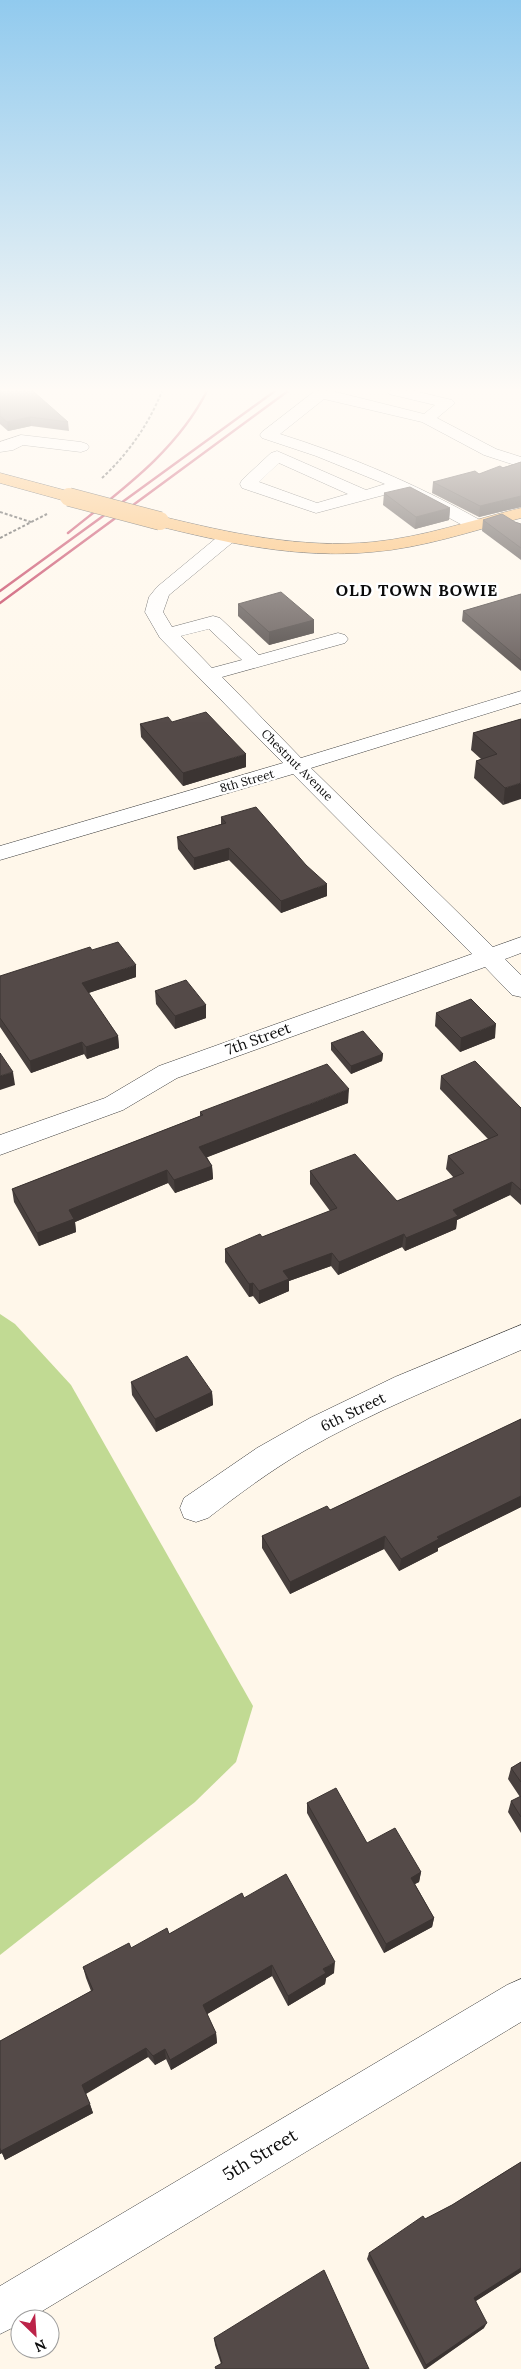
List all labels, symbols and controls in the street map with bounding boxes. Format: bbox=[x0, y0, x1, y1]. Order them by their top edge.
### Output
district label: OLD TOWN BOWIE bbox=[336, 580, 498, 600]
street label: Chestnut Avenue bbox=[258, 726, 337, 804]
street label: 8th Street bbox=[218, 766, 276, 795]
street label: 7th Street bbox=[223, 1018, 293, 1059]
street label: 6th Street bbox=[317, 1388, 389, 1435]
street label: 5th Street bbox=[218, 2123, 301, 2186]
north arrow bbox=[10, 2309, 60, 2359]
text: N bbox=[32, 2335, 49, 2356]

